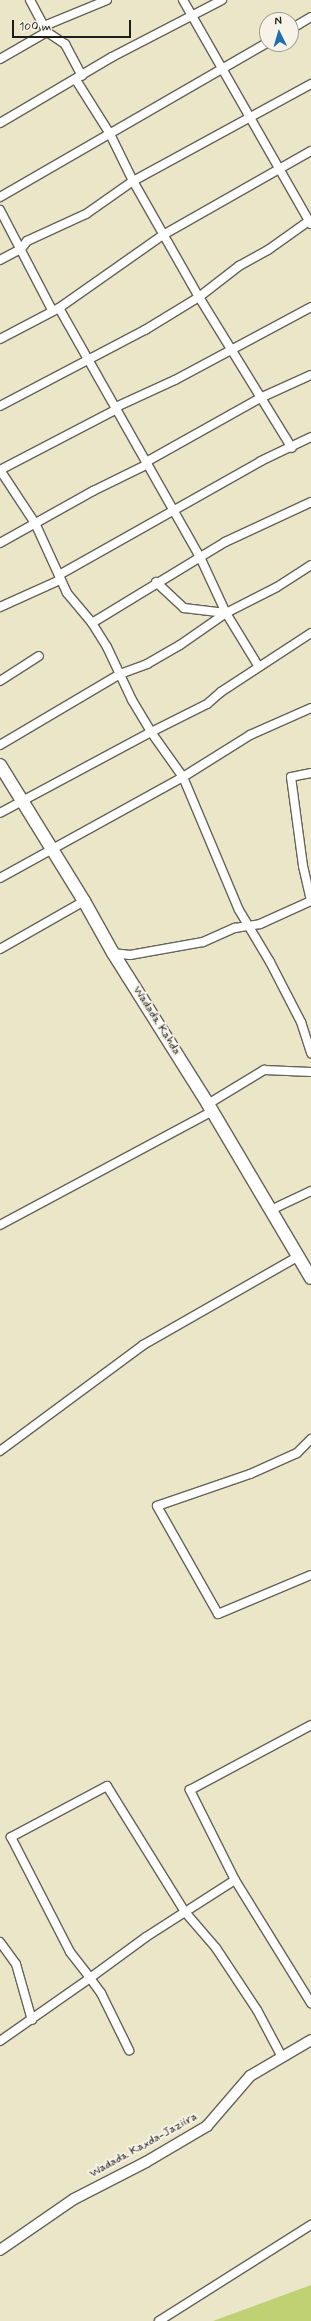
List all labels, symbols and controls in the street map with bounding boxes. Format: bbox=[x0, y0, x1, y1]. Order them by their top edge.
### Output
scale bar bbox=[14, 12, 133, 38]
north arrow bbox=[259, 12, 299, 52]
text: N bbox=[274, 14, 282, 28]
text: 100 m bbox=[19, 19, 51, 35]
street label: Wadada Kahda bbox=[129, 984, 183, 1058]
street label: Wadada Kaxda-Jaziira bbox=[87, 2110, 201, 2182]

